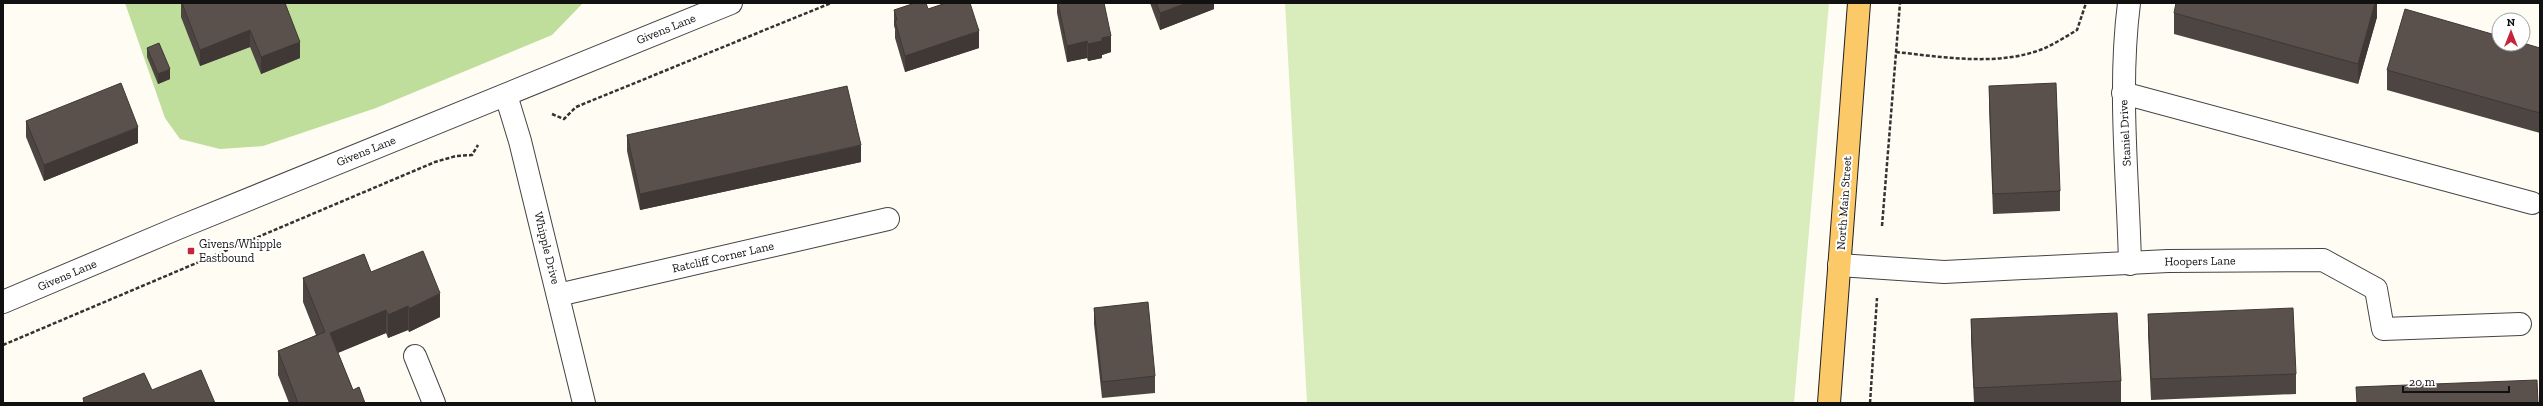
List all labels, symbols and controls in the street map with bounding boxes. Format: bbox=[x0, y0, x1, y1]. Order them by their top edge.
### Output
street label: Givens Lane bbox=[634, 11, 698, 47]
north arrow bbox=[2491, 12, 2531, 52]
text: N bbox=[2507, 16, 2516, 29]
street label: Staniel Drive bbox=[2116, 99, 2134, 167]
street label: Givens Lane bbox=[334, 133, 398, 169]
street label: North Main Street bbox=[1834, 155, 1854, 251]
street label: Whipple Drive bbox=[531, 210, 563, 286]
place label: Givens/Whipple Eastbound bbox=[199, 237, 282, 265]
street label: Ratcliff Corner Lane bbox=[671, 238, 775, 275]
marker: Givens/Whipple Eastbound bbox=[186, 246, 196, 256]
street label: Hoopers Lane bbox=[2164, 253, 2236, 269]
street label: Givens Lane bbox=[35, 256, 99, 294]
scale bar bbox=[2403, 368, 2509, 394]
text: 20 m bbox=[2409, 375, 2436, 389]

